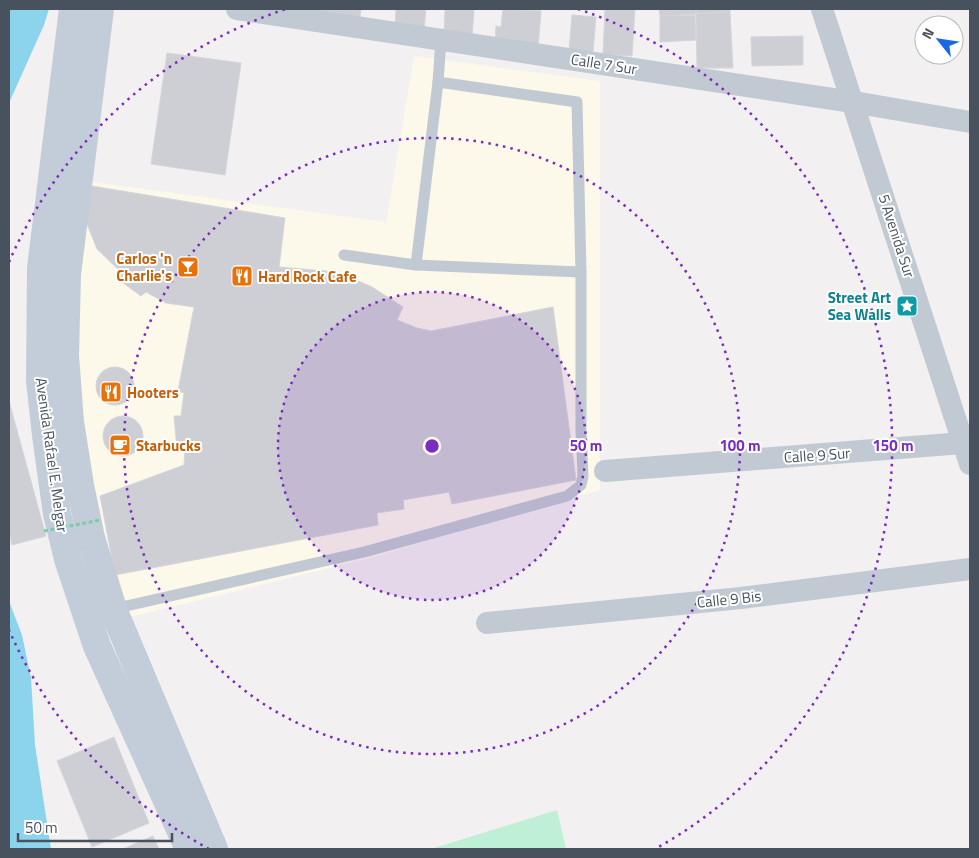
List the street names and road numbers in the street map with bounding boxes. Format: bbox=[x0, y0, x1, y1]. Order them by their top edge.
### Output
street label: Calle 7 Sur bbox=[569, 47, 639, 81]
street label: 5 Avenida Sur bbox=[873, 191, 921, 281]
street label: Avenida Rafael E. Melgar bbox=[30, 376, 74, 534]
street label: Calle 9 Sur bbox=[783, 441, 851, 469]
street label: Calle 9 Bis bbox=[696, 584, 762, 614]

